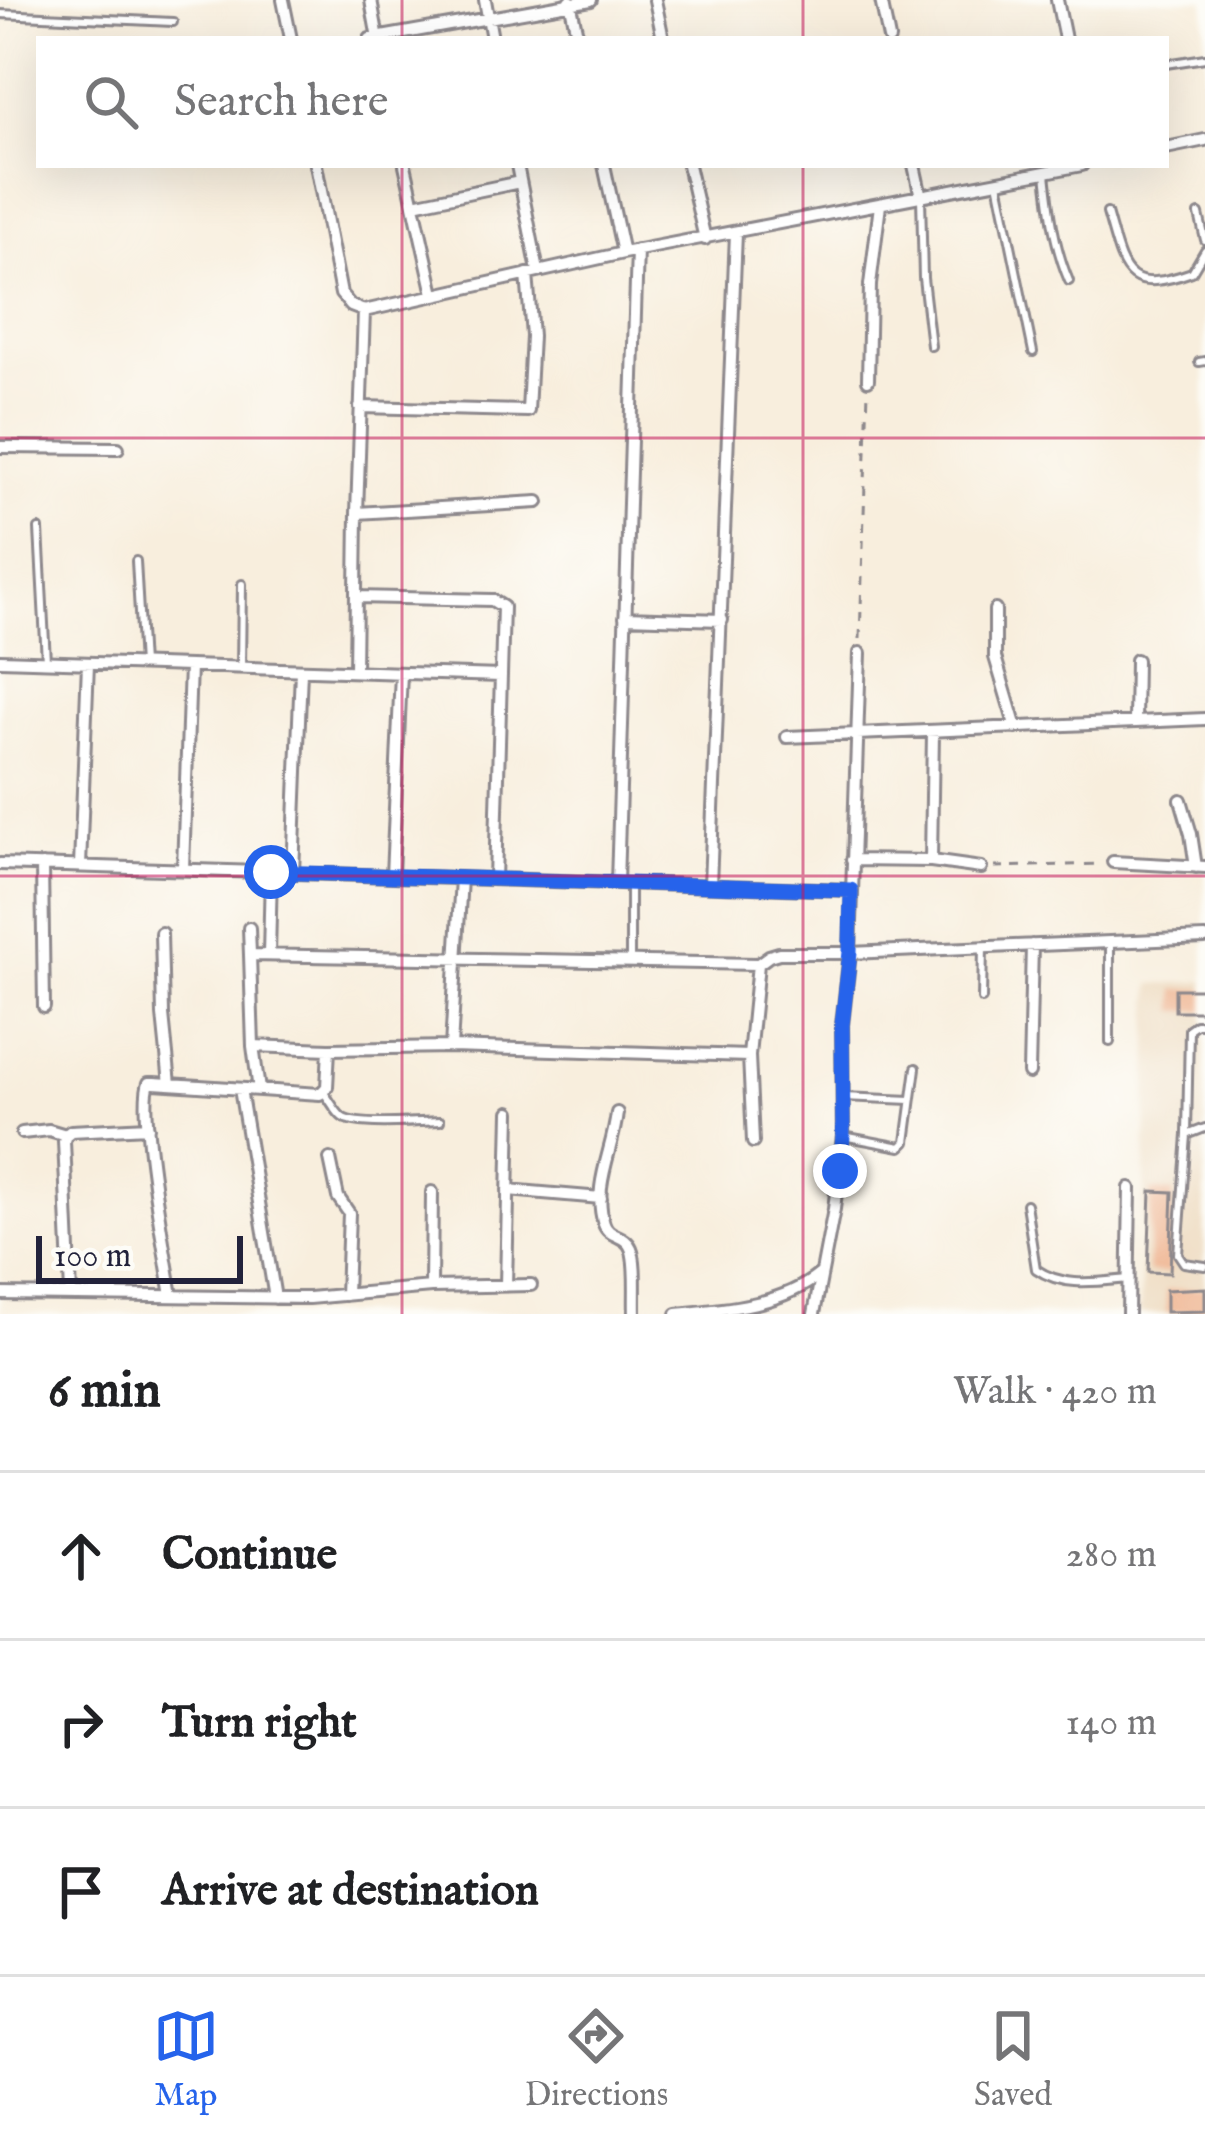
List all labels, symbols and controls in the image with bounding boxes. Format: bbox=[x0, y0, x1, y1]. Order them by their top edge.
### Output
search box bbox=[36, 36, 1169, 168]
icon: search bbox=[78, 69, 144, 135]
text: Search here bbox=[174, 74, 388, 131]
route start bbox=[244, 845, 298, 899]
route end bbox=[813, 1144, 867, 1198]
scale bar bbox=[36, 1230, 243, 1283]
text: 100 m bbox=[54, 1236, 131, 1278]
text: 6 min bbox=[48, 1360, 161, 1425]
text: Walk · 420 m bbox=[953, 1368, 1157, 1417]
icon: ahead bbox=[48, 1523, 114, 1589]
text: Continue bbox=[162, 1527, 337, 1584]
text: 280 m bbox=[1066, 1531, 1157, 1580]
icon: right bbox=[48, 1691, 114, 1757]
text: Turn right bbox=[162, 1695, 357, 1752]
text: 140 m bbox=[1066, 1699, 1157, 1748]
icon: arrive bbox=[48, 1859, 114, 1925]
text: Arrive at destination bbox=[162, 1863, 539, 1920]
tab: Map bbox=[153, 2003, 219, 2117]
tab: Directions bbox=[525, 2003, 668, 2117]
tab: Saved bbox=[974, 2003, 1052, 2117]

